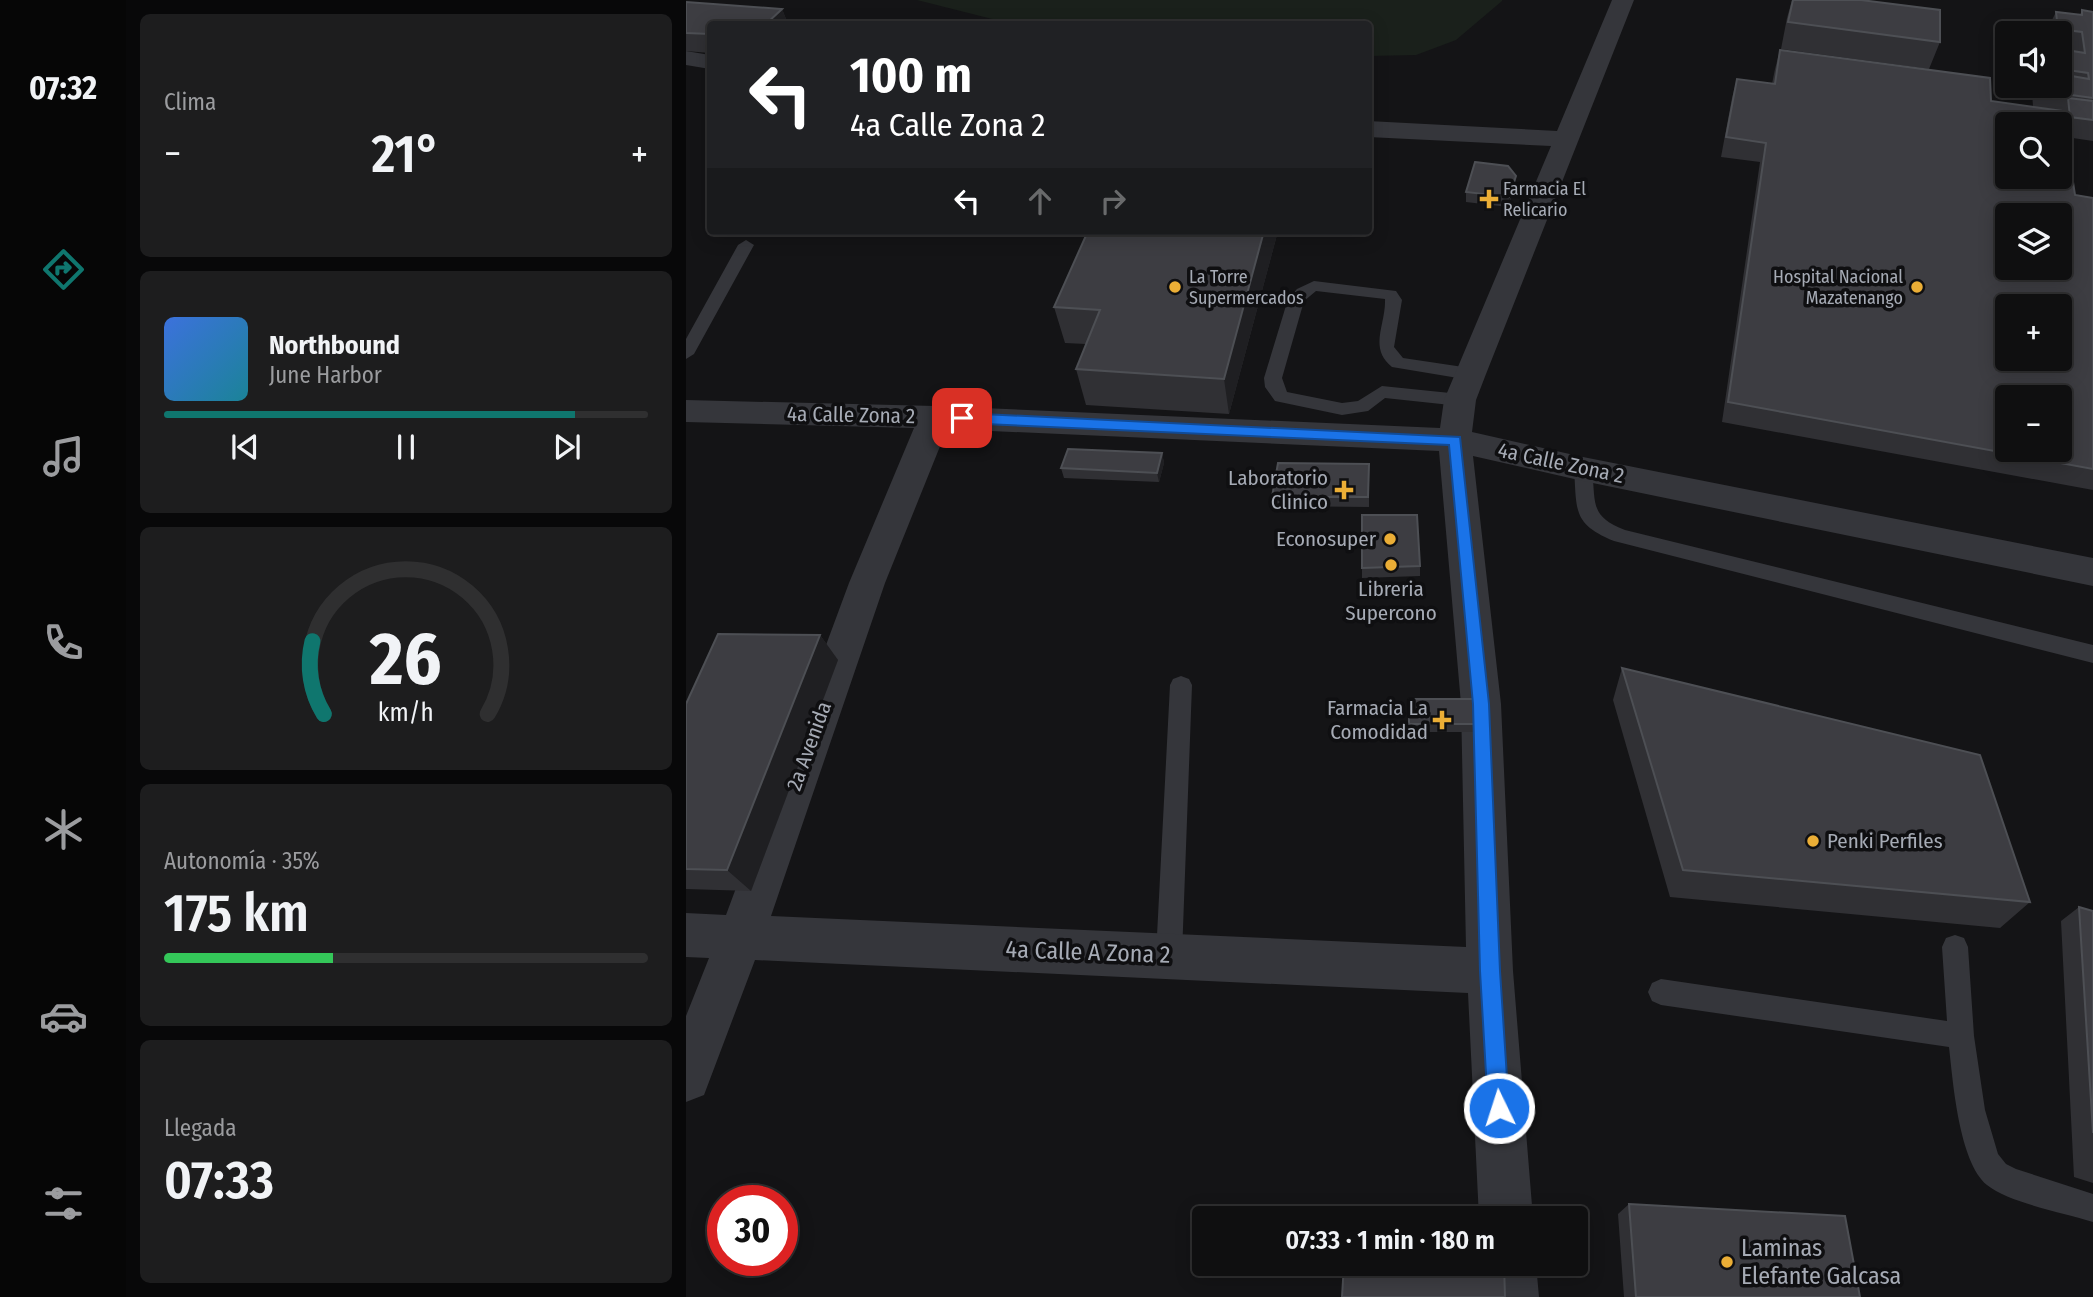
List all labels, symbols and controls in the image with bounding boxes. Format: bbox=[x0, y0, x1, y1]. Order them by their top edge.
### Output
map controls bbox=[1995, 21, 2072, 462]
button: sound bbox=[1995, 21, 2072, 98]
text: 100 m bbox=[850, 46, 972, 105]
icon: left bbox=[735, 49, 826, 140]
text: 07:32 bbox=[29, 69, 97, 107]
text: Clima bbox=[164, 88, 216, 116]
text: 4a Calle Zona 2 bbox=[850, 106, 1045, 144]
button: search bbox=[1995, 112, 2072, 189]
text: 21° bbox=[371, 123, 440, 186]
text: − bbox=[164, 131, 181, 177]
text: + bbox=[631, 131, 648, 177]
place label: Farmacia El Relicario bbox=[1503, 178, 1586, 221]
icon: left bbox=[948, 182, 986, 220]
icon: ahead bbox=[1021, 182, 1059, 220]
icon: right bbox=[1094, 182, 1132, 220]
marker: Farmacia El Relicario bbox=[1481, 191, 1497, 207]
button: layers bbox=[1995, 203, 2072, 280]
icon: directions bbox=[39, 245, 88, 294]
place label: La Torre Supermercados bbox=[1189, 266, 1304, 309]
place label: Hospital Nacional Mazatenango bbox=[1773, 266, 1903, 309]
marker: La Torre Supermercados bbox=[1167, 279, 1183, 295]
marker: Hospital Nacional Mazatenango bbox=[1909, 279, 1925, 295]
button: + bbox=[1995, 294, 2072, 371]
text: Northbound bbox=[269, 330, 400, 361]
text: June Harbor bbox=[269, 361, 382, 389]
button: − bbox=[1995, 385, 2072, 462]
pin bbox=[932, 388, 992, 448]
icon: arrive bbox=[943, 399, 981, 437]
street label: 4a Calle Zona 2 bbox=[787, 401, 915, 429]
icon: previous bbox=[226, 428, 264, 466]
icon: pause bbox=[387, 428, 425, 466]
icon: next bbox=[548, 428, 586, 466]
icon: music bbox=[39, 432, 88, 481]
street label: 4a Calle Zona 2 bbox=[1496, 437, 1626, 489]
place label: Laboratorio Clinico bbox=[1228, 465, 1328, 515]
marker: Laboratorio Clinico bbox=[1334, 480, 1354, 500]
place label: Econosuper bbox=[1276, 526, 1377, 552]
marker: Econosuper bbox=[1382, 531, 1398, 547]
marker: Libreria Supercono bbox=[1383, 557, 1399, 573]
place label: Libreria Supercono bbox=[1345, 576, 1437, 626]
text: 26 bbox=[369, 617, 442, 704]
icon: phone bbox=[39, 618, 88, 667]
place label: Farmacia La Comodidad bbox=[1327, 695, 1428, 745]
text: km/h bbox=[378, 698, 434, 728]
street label: 2a Avenida bbox=[781, 698, 837, 794]
marker: Farmacia La Comodidad bbox=[1434, 712, 1450, 728]
icon: climate bbox=[39, 805, 88, 854]
place label: Penki Perfiles bbox=[1827, 828, 1943, 854]
marker: Penki Perfiles bbox=[1805, 833, 1821, 849]
text: Autonomía · 35% bbox=[164, 847, 320, 875]
text: 175 km bbox=[164, 882, 309, 945]
street label: 4a Calle A Zona 2 bbox=[1005, 935, 1171, 969]
icon: car bbox=[39, 992, 88, 1041]
position arrow bbox=[1462, 1071, 1536, 1145]
text: Llegada bbox=[164, 1114, 236, 1142]
text: 07:33 bbox=[164, 1149, 274, 1212]
icon: filters bbox=[39, 1179, 88, 1228]
speed limit sign: 30 bbox=[707, 1185, 798, 1276]
text: 07:33 · 1 min · 180 m bbox=[1285, 1225, 1495, 1256]
place label: Laminas Elefante Galcasa bbox=[1741, 1234, 1901, 1290]
marker: Laminas Elefante Galcasa bbox=[1719, 1254, 1735, 1270]

